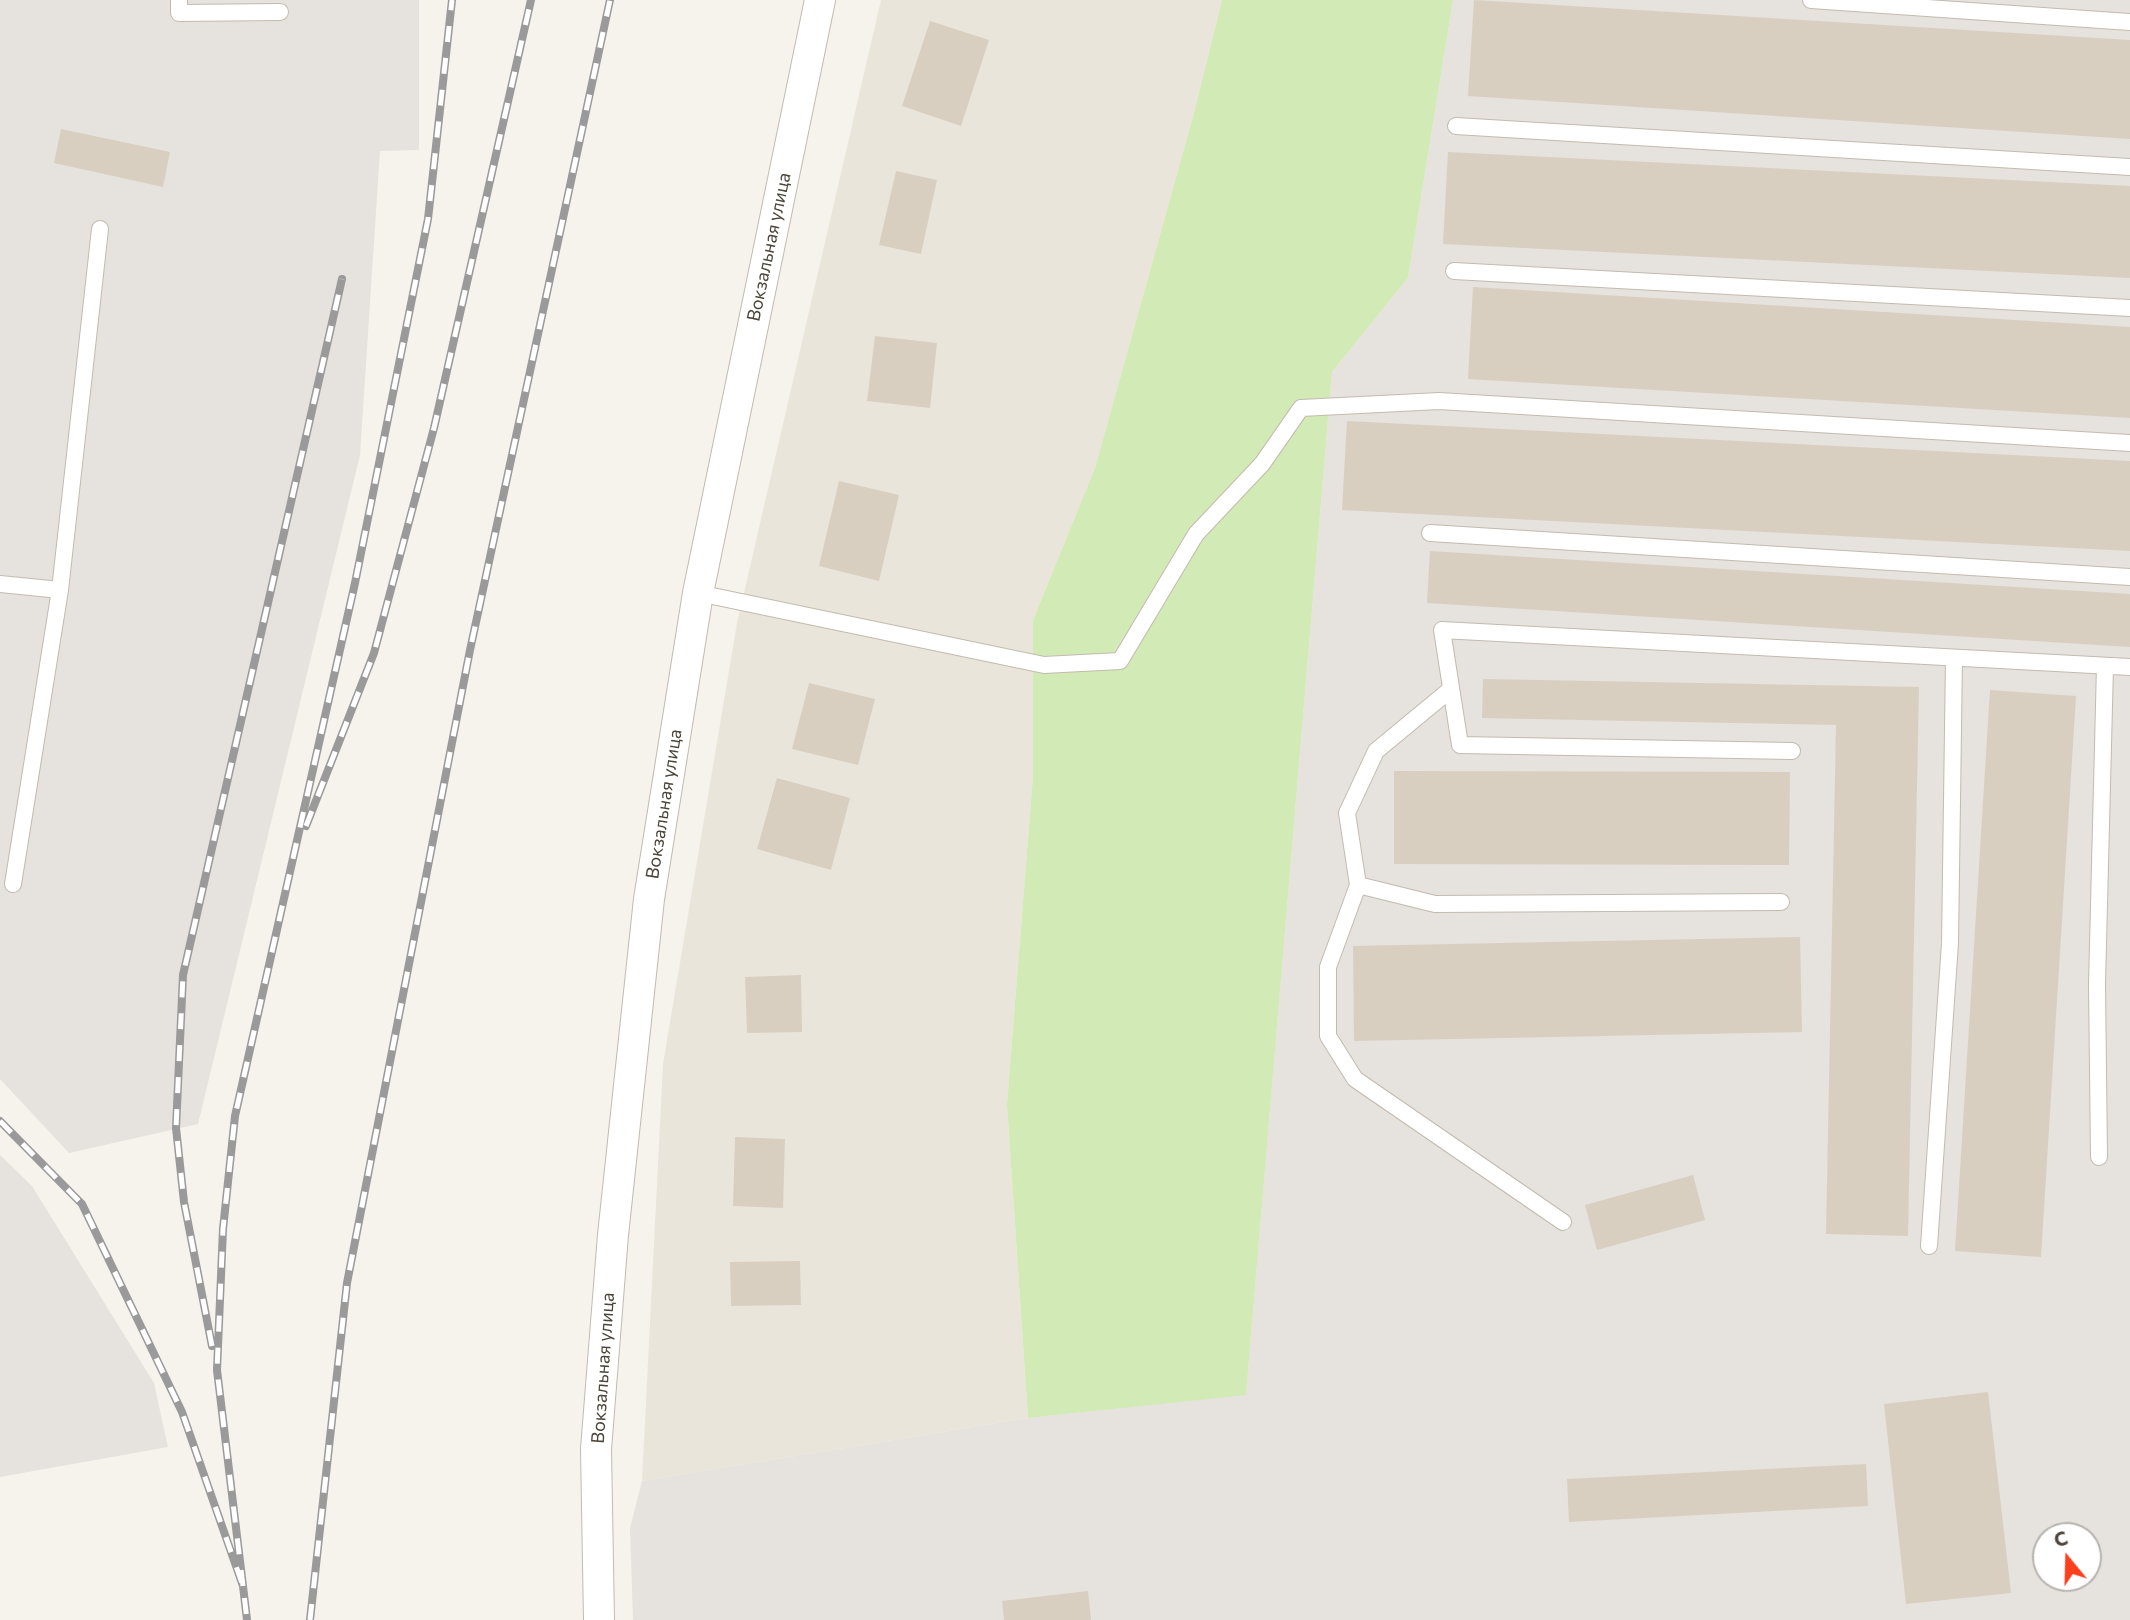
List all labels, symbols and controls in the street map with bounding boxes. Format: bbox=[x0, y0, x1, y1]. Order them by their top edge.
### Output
street label: Вокзальная улица bbox=[743, 171, 795, 323]
street label: Вокзальная улица bbox=[641, 728, 687, 880]
street label: Вокзальная улица bbox=[587, 1292, 619, 1444]
north arrow bbox=[2032, 1522, 2102, 1592]
text: С bbox=[2051, 1526, 2071, 1552]

